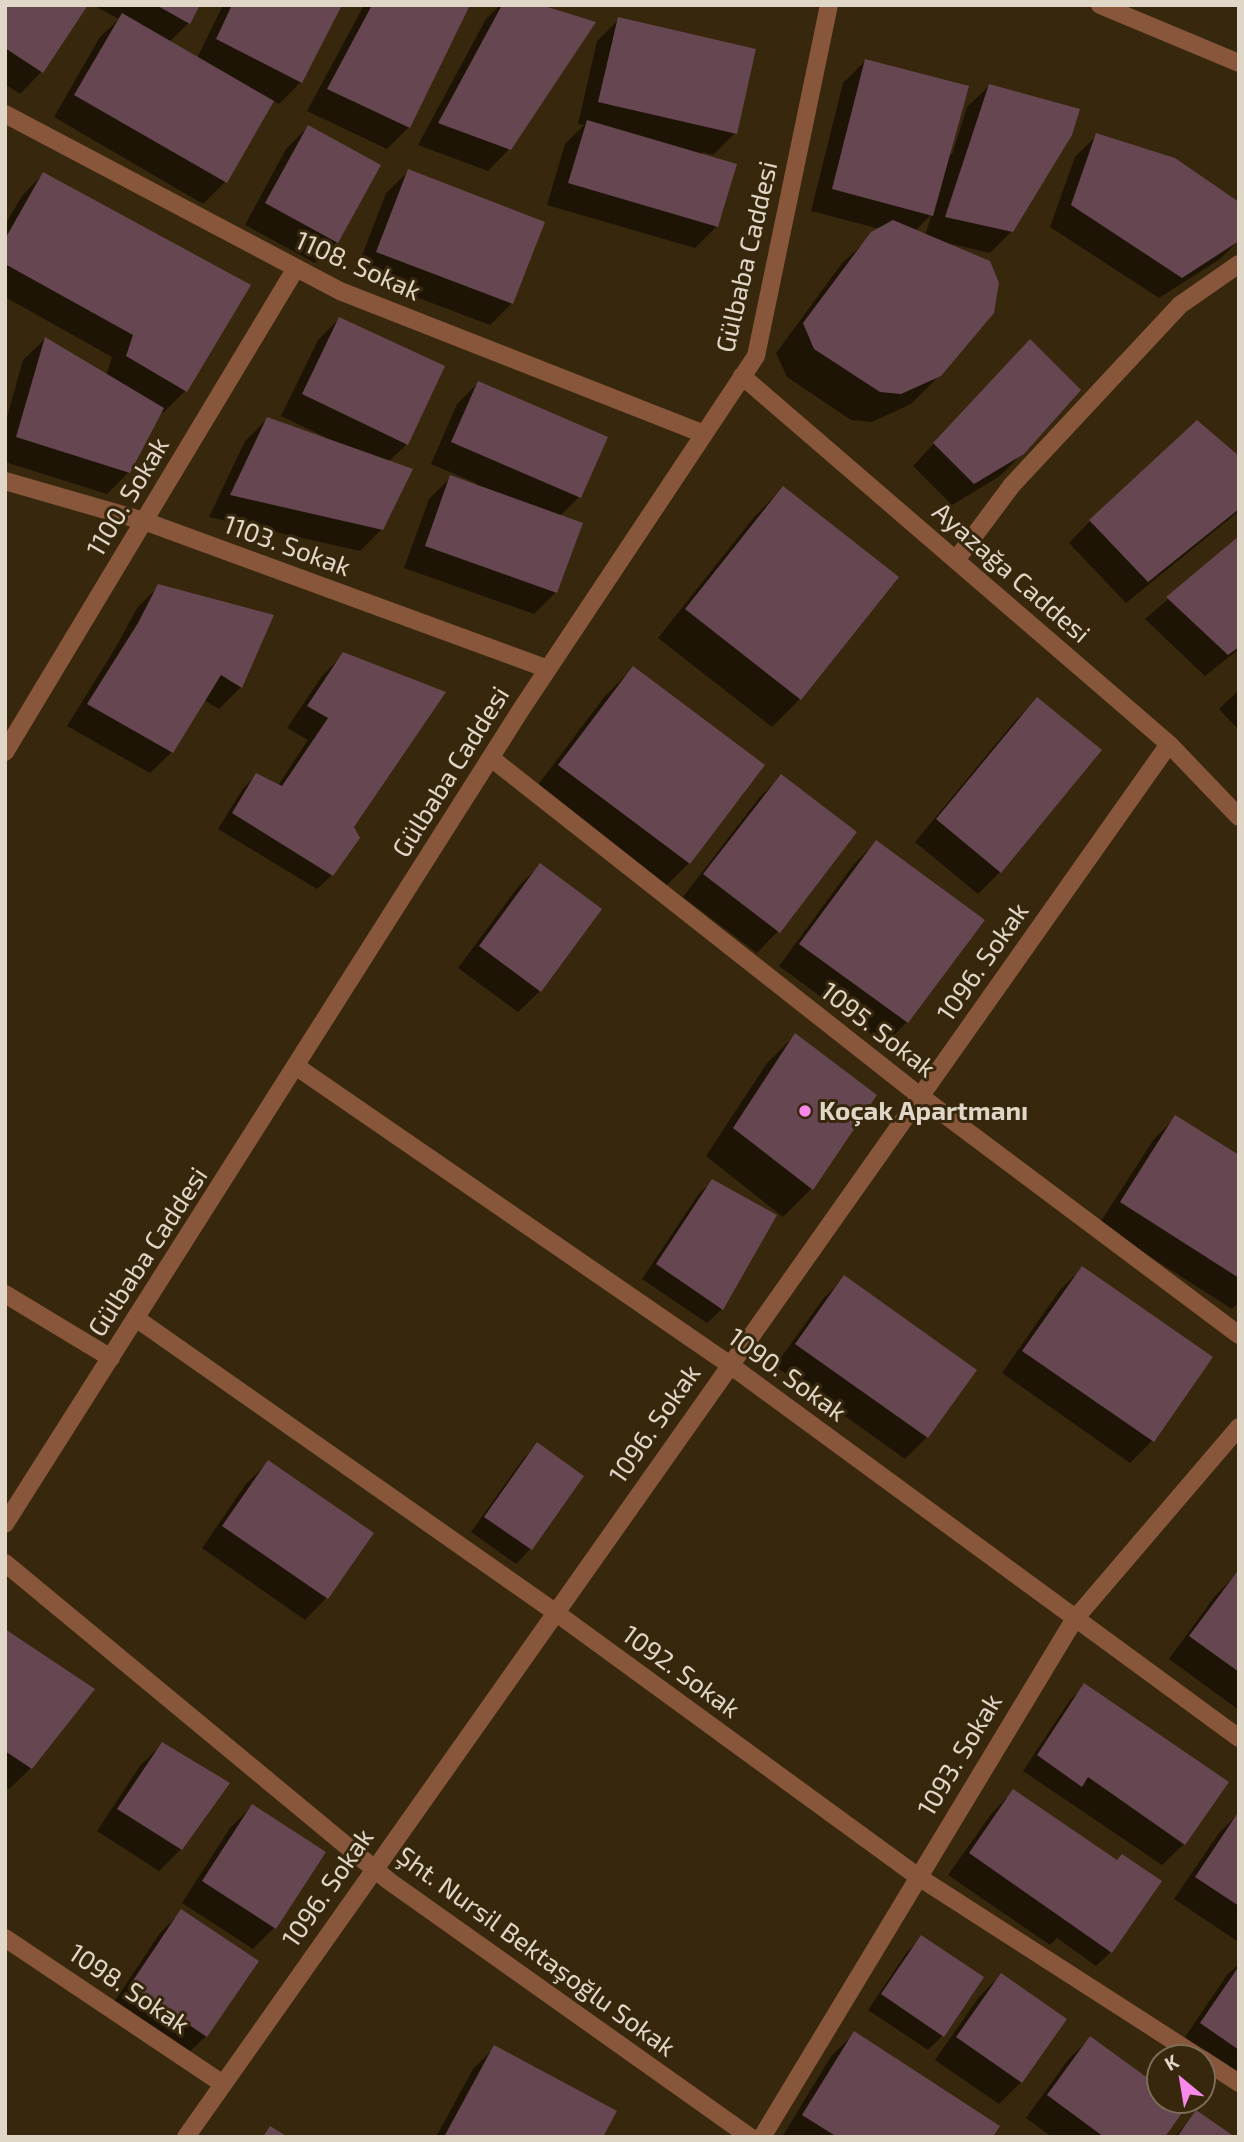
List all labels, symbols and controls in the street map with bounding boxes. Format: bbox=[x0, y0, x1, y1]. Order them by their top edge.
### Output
street label: Gülbaba Caddesi bbox=[710, 158, 784, 356]
street label: 1108. Sokak bbox=[290, 224, 426, 308]
street label: 1100. Sokak bbox=[80, 432, 176, 562]
street label: Ayazağa Caddesi bbox=[926, 496, 1096, 650]
street label: 1103. Sokak bbox=[219, 509, 355, 583]
street label: Gülbaba Caddesi bbox=[386, 681, 516, 863]
street label: 1096. Sokak bbox=[931, 897, 1035, 1027]
street label: 1095. Sokak bbox=[815, 976, 941, 1084]
place label: Koçak Apartmanı bbox=[819, 1095, 1028, 1127]
marker: Koçak Apartmanı bbox=[797, 1103, 813, 1119]
street label: Gülbaba Caddesi bbox=[82, 1162, 214, 1342]
street label: 1090. Sokak bbox=[722, 1322, 852, 1428]
street label: 1096. Sokak bbox=[603, 1359, 707, 1489]
street label: 1092. Sokak bbox=[616, 1619, 746, 1725]
street label: 1093. Sokak bbox=[911, 1688, 1009, 1822]
street label: 1096. Sokak bbox=[276, 1823, 380, 1953]
street label: Şht. Nursil Bektaşoğlu Sokak bbox=[391, 1840, 681, 2064]
street label: 1098. Sokak bbox=[63, 1937, 195, 2041]
north arrow bbox=[1146, 2044, 1216, 2114]
text: K bbox=[1160, 2049, 1182, 2075]

